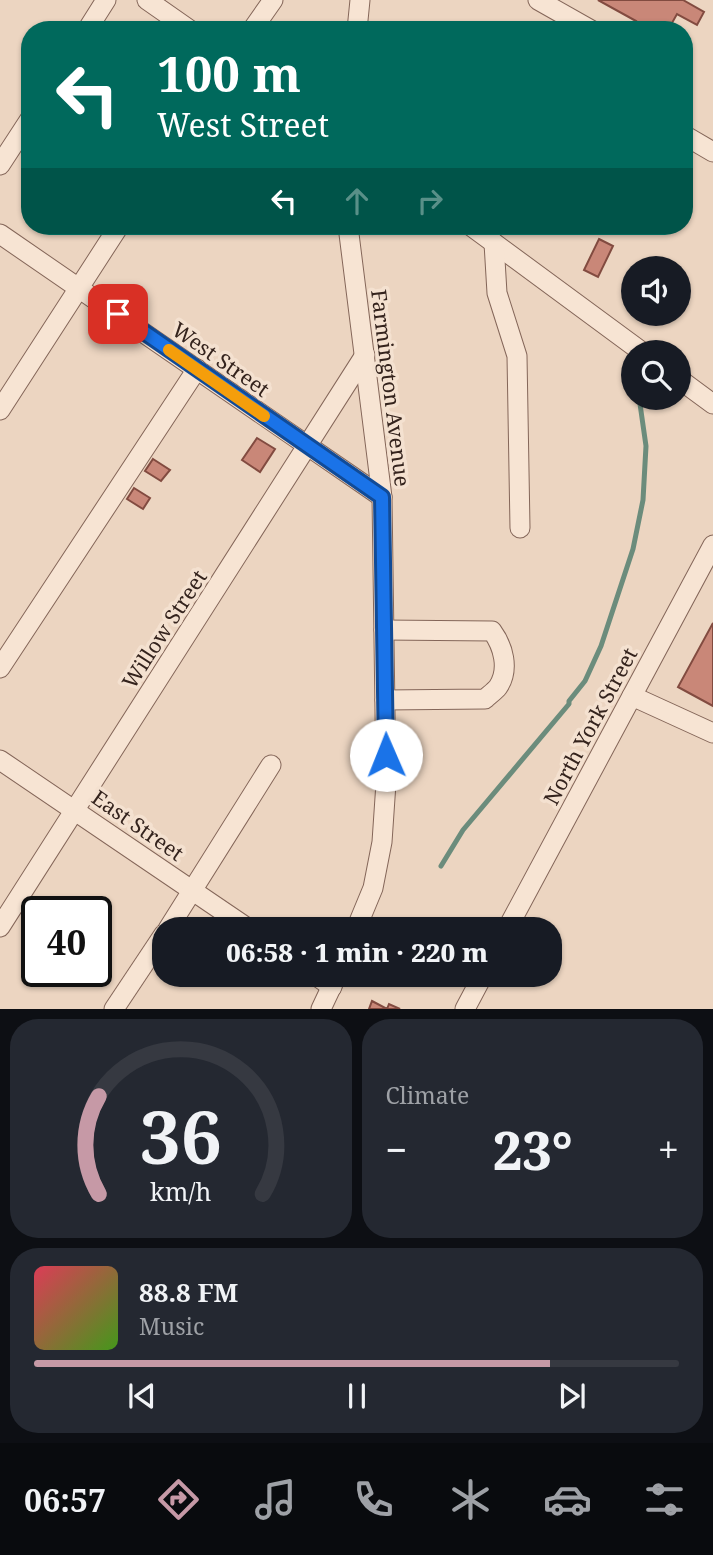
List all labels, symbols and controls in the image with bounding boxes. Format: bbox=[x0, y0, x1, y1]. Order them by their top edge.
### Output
text: 100 m bbox=[157, 40, 301, 106]
icon: left bbox=[42, 49, 133, 140]
text: West Street bbox=[157, 103, 329, 146]
icon: left bbox=[265, 182, 303, 220]
icon: ahead bbox=[338, 182, 376, 220]
icon: right bbox=[411, 182, 449, 220]
map controls bbox=[621, 256, 691, 410]
button: sound bbox=[621, 256, 691, 326]
pin bbox=[88, 284, 148, 344]
street label: Farmington Avenue bbox=[365, 288, 417, 488]
icon: arrive bbox=[99, 295, 137, 333]
street label: West Street bbox=[167, 315, 275, 403]
button: search bbox=[621, 340, 691, 410]
street label: Willow Street bbox=[115, 564, 213, 694]
street label: North York Street bbox=[537, 643, 643, 809]
position arrow bbox=[349, 718, 423, 792]
street label: East Street bbox=[87, 783, 189, 867]
speed limit sign: 40 bbox=[21, 896, 112, 987]
text: 06:58 · 1 min · 220 m bbox=[226, 934, 488, 970]
text: Climate bbox=[386, 1079, 469, 1111]
text: 36 bbox=[140, 1087, 222, 1186]
text: 23° bbox=[493, 1114, 573, 1185]
text: − bbox=[386, 1123, 408, 1175]
text: + bbox=[658, 1123, 679, 1175]
text: km/h bbox=[150, 1174, 212, 1208]
text: 88.8 FM bbox=[139, 1274, 238, 1310]
text: Music bbox=[139, 1310, 204, 1342]
icon: previous bbox=[123, 1377, 161, 1415]
icon: pause bbox=[338, 1377, 376, 1415]
icon: next bbox=[553, 1377, 591, 1415]
icon: directions bbox=[154, 1475, 203, 1524]
icon: music bbox=[251, 1475, 300, 1524]
icon: phone bbox=[349, 1475, 398, 1524]
icon: climate bbox=[446, 1475, 495, 1524]
icon: car bbox=[543, 1475, 592, 1524]
icon: filters bbox=[640, 1475, 689, 1524]
text: 06:57 bbox=[24, 1478, 106, 1521]

